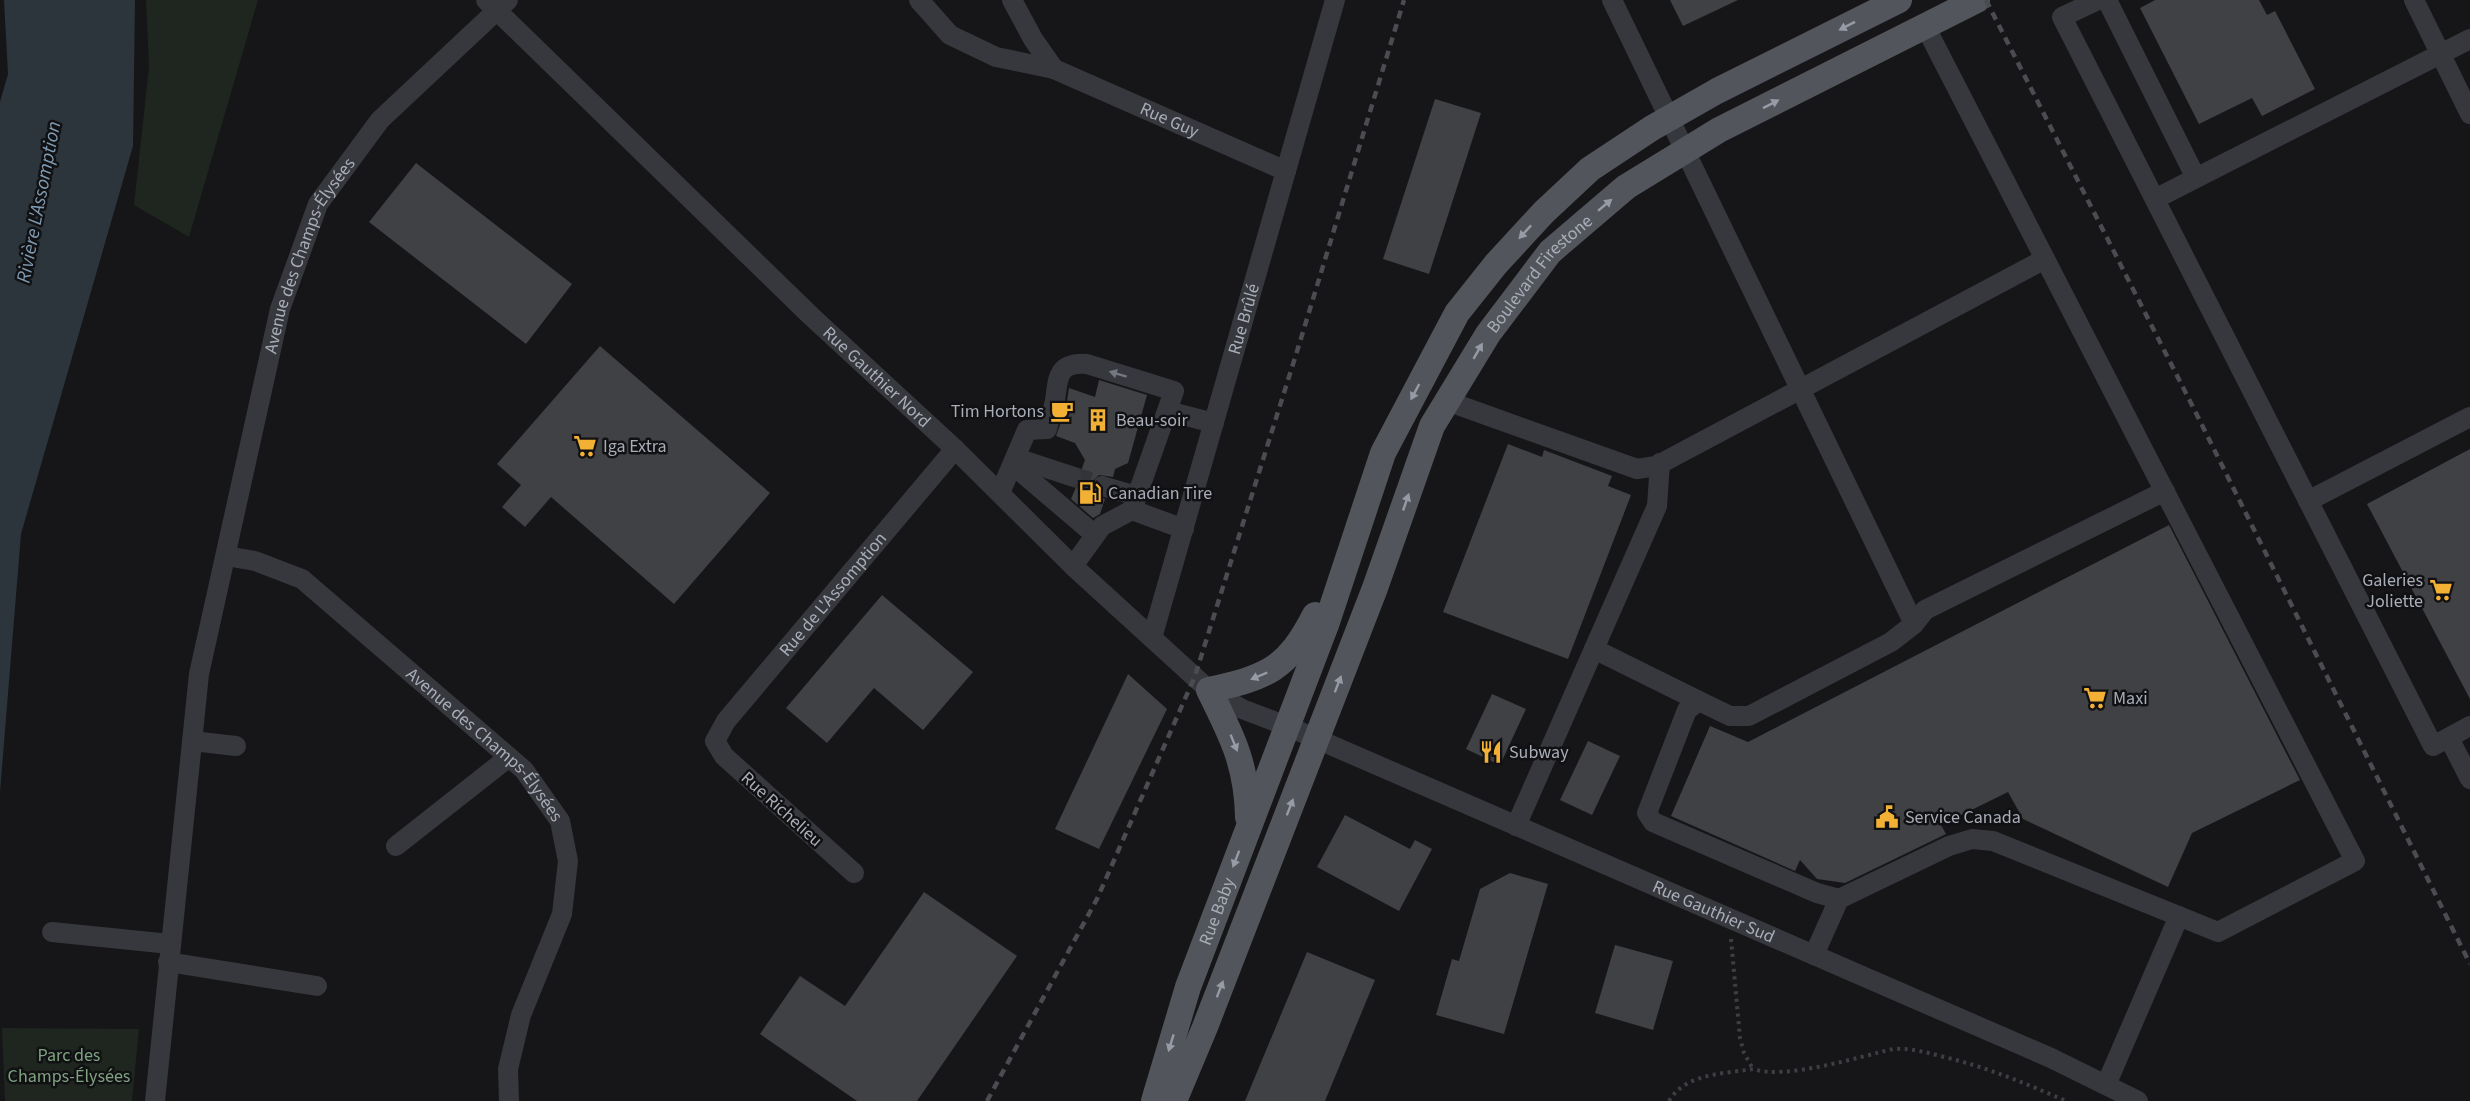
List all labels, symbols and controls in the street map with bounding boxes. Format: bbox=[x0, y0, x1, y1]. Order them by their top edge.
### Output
one-way arrow bbox=[1838, 21, 1855, 31]
street label: Rue Guy bbox=[1136, 96, 1203, 144]
one-way arrow bbox=[1762, 99, 1779, 109]
water label: Rivière L'Assomption bbox=[10, 119, 68, 286]
street label: Avenue des Champs-Élysées bbox=[258, 152, 361, 356]
one-way arrow bbox=[1597, 199, 1612, 212]
street label: Boulevard Firestone bbox=[1481, 209, 1598, 338]
one-way arrow bbox=[1519, 224, 1532, 239]
street label: Rue Brûlé bbox=[1222, 281, 1266, 357]
street label: Rue Gauthier Nord bbox=[817, 321, 936, 434]
one-way arrow bbox=[1472, 343, 1483, 359]
one-way arrow bbox=[1109, 368, 1127, 378]
one-way arrow bbox=[1410, 384, 1420, 401]
cafe icon: Tim Hortons bbox=[1049, 398, 1075, 424]
place label: Tim Hortons bbox=[951, 399, 1044, 424]
building icon: Beau-soir bbox=[1085, 407, 1111, 433]
place label: Beau-soir bbox=[1116, 408, 1188, 433]
supermarket icon: Iga Extra bbox=[572, 433, 598, 459]
place label: Iga Extra bbox=[603, 434, 667, 459]
fuel station icon: Canadian Tire bbox=[1077, 480, 1103, 506]
place label: Canadian Tire bbox=[1108, 481, 1212, 506]
one-way arrow bbox=[1401, 492, 1411, 510]
street label: Rue de L'Assomption bbox=[773, 527, 893, 662]
place label: Galeries Joliette bbox=[2362, 568, 2423, 614]
supermarket icon: Galeries Joliette bbox=[2428, 577, 2454, 603]
street label: Avenue des Champs-Élysées bbox=[401, 662, 569, 827]
one-way arrow bbox=[1250, 671, 1268, 681]
one-way arrow bbox=[1333, 675, 1343, 693]
supermarket icon: Maxi bbox=[2082, 685, 2108, 711]
place label: Maxi bbox=[2113, 686, 2148, 711]
one-way arrow bbox=[1230, 734, 1240, 752]
restaurant icon: Subway bbox=[1478, 739, 1504, 765]
place label: Subway bbox=[1509, 740, 1569, 765]
street label: Rue Richelieu bbox=[735, 766, 828, 853]
one-way arrow bbox=[1286, 798, 1295, 816]
public building icon: Service Canada bbox=[1874, 804, 1900, 830]
place label: Service Canada bbox=[1905, 805, 2021, 830]
one-way arrow bbox=[1231, 850, 1240, 868]
street label: Rue Baby bbox=[1193, 873, 1242, 949]
street label: Rue Gauthier Sud bbox=[1648, 874, 1779, 949]
one-way arrow bbox=[1215, 979, 1225, 997]
one-way arrow bbox=[1166, 1034, 1175, 1052]
park label: Parc des Champs-Élysées bbox=[8, 1043, 130, 1089]

